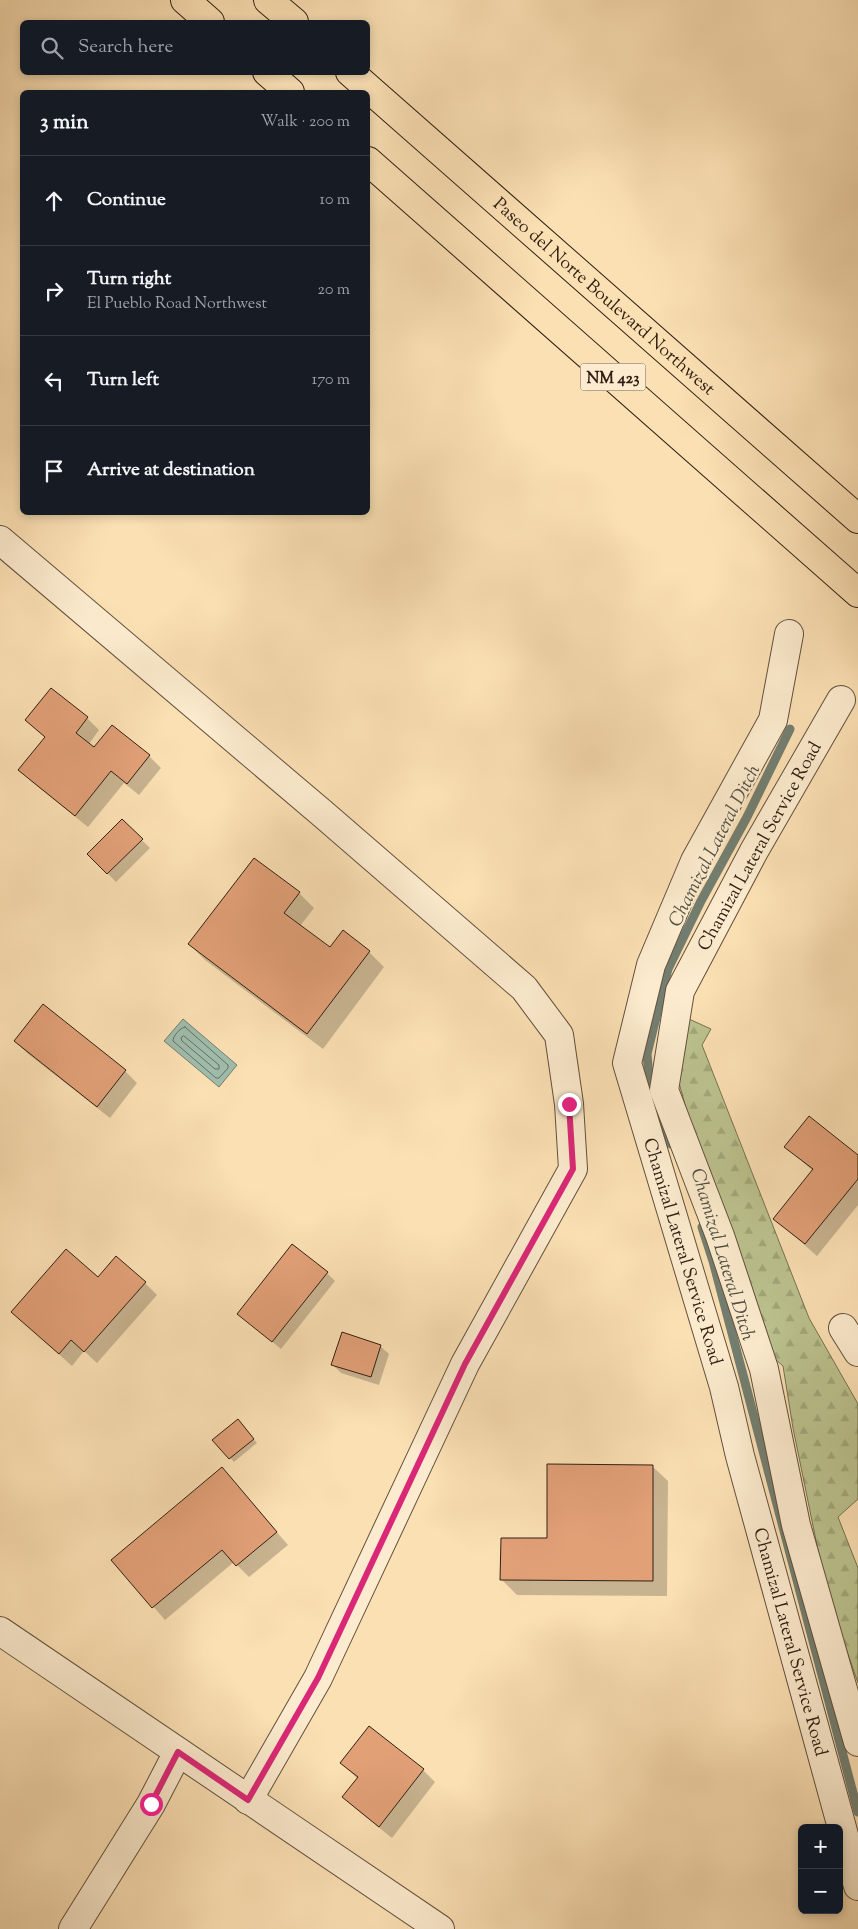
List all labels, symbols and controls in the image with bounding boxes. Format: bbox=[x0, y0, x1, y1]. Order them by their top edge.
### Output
search box bbox=[20, 20, 370, 75]
icon: search bbox=[38, 34, 66, 62]
text: Search here bbox=[78, 34, 173, 61]
text: 3 min bbox=[40, 108, 89, 138]
text: Walk · 200 m bbox=[261, 111, 350, 134]
icon: ahead bbox=[40, 187, 68, 215]
text: Continue bbox=[87, 187, 166, 214]
text: 10 m bbox=[320, 189, 350, 212]
street label: Paseo del Norte Boulevard Northwest bbox=[486, 192, 720, 402]
text: Turn right bbox=[87, 266, 171, 293]
icon: right bbox=[40, 277, 68, 305]
text: 20 m bbox=[317, 279, 350, 302]
text: El Pueblo Road Northwest bbox=[87, 293, 267, 316]
road number: NM 423 bbox=[580, 364, 646, 391]
icon: left bbox=[40, 367, 68, 395]
text: Turn left bbox=[87, 367, 159, 394]
text: 170 m bbox=[312, 369, 350, 392]
icon: arrive bbox=[40, 457, 68, 485]
text: Arrive at destination bbox=[87, 457, 255, 484]
street label: Chamizal Lateral Service Road bbox=[692, 738, 829, 956]
water label: Chamizal Lateral Ditch bbox=[663, 760, 768, 932]
route end bbox=[558, 1093, 581, 1116]
street label: Chamizal Lateral Service Road bbox=[635, 1135, 728, 1369]
water label: Chamizal Lateral Ditch bbox=[683, 1165, 761, 1345]
street label: Chamizal Lateral Service Road bbox=[745, 1525, 833, 1759]
route start bbox=[140, 1793, 163, 1816]
map controls bbox=[798, 1824, 843, 1914]
button: + bbox=[798, 1824, 843, 1869]
button: − bbox=[798, 1869, 843, 1914]

